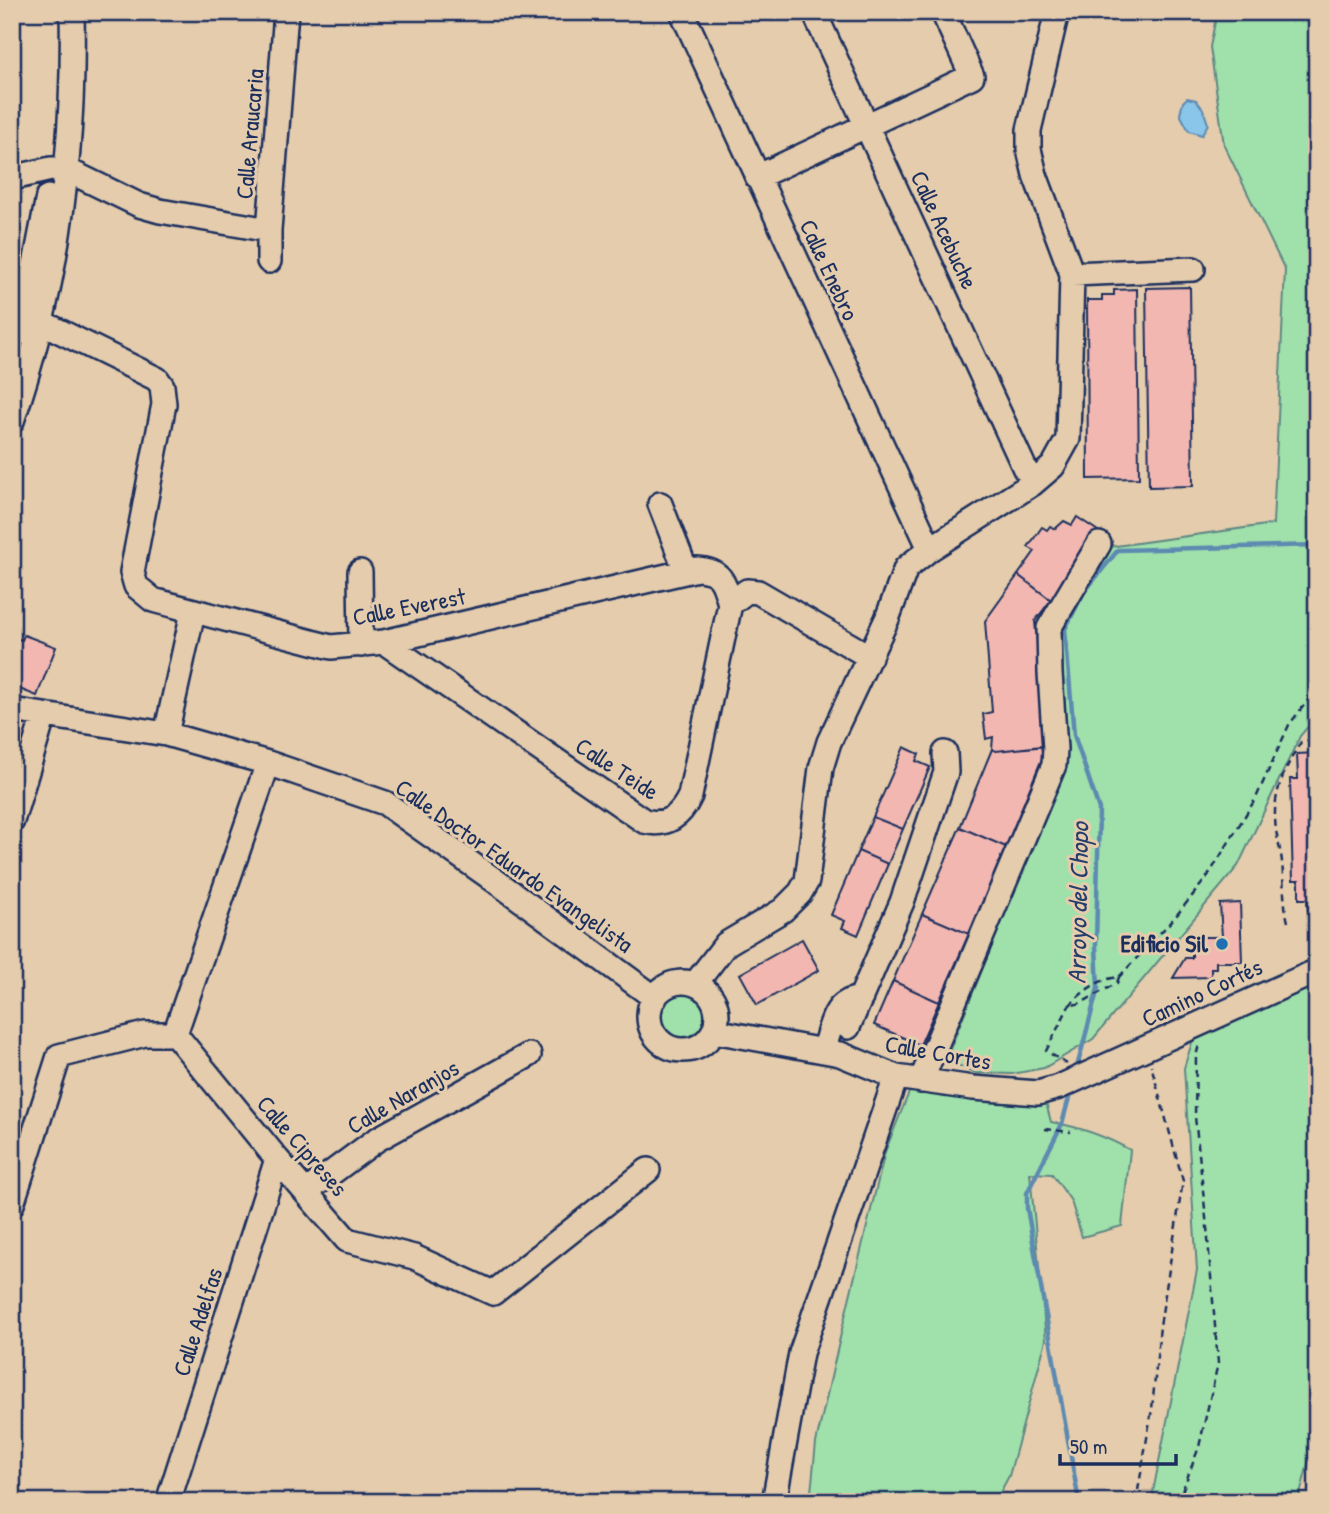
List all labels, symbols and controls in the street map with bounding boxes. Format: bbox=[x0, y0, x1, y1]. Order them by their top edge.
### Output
street label: Calle Araucaria bbox=[227, 67, 271, 200]
street label: Calle Acebuche bbox=[904, 165, 986, 294]
street label: Calle Enebro bbox=[793, 214, 867, 325]
street label: Calle Everest bbox=[350, 579, 469, 633]
street label: Calle Teide bbox=[570, 729, 666, 807]
street label: Calle Doctor Eduardo Evangelista bbox=[389, 771, 640, 960]
water label: Arroyo del Chopo bbox=[1059, 820, 1097, 984]
place label: Edificio Sil bbox=[1120, 927, 1209, 959]
marker: Edificio Sil bbox=[1214, 936, 1230, 952]
street label: Camino Cortés bbox=[1136, 950, 1267, 1034]
street label: Calle Cortes bbox=[883, 1027, 994, 1077]
street label: Calle Naranjos bbox=[341, 1051, 464, 1141]
street label: Calle Cipreses bbox=[250, 1088, 355, 1202]
street label: Calle Adelfas bbox=[164, 1263, 230, 1380]
scale bar bbox=[1060, 1423, 1175, 1467]
text: 50 m bbox=[1070, 1432, 1107, 1461]

